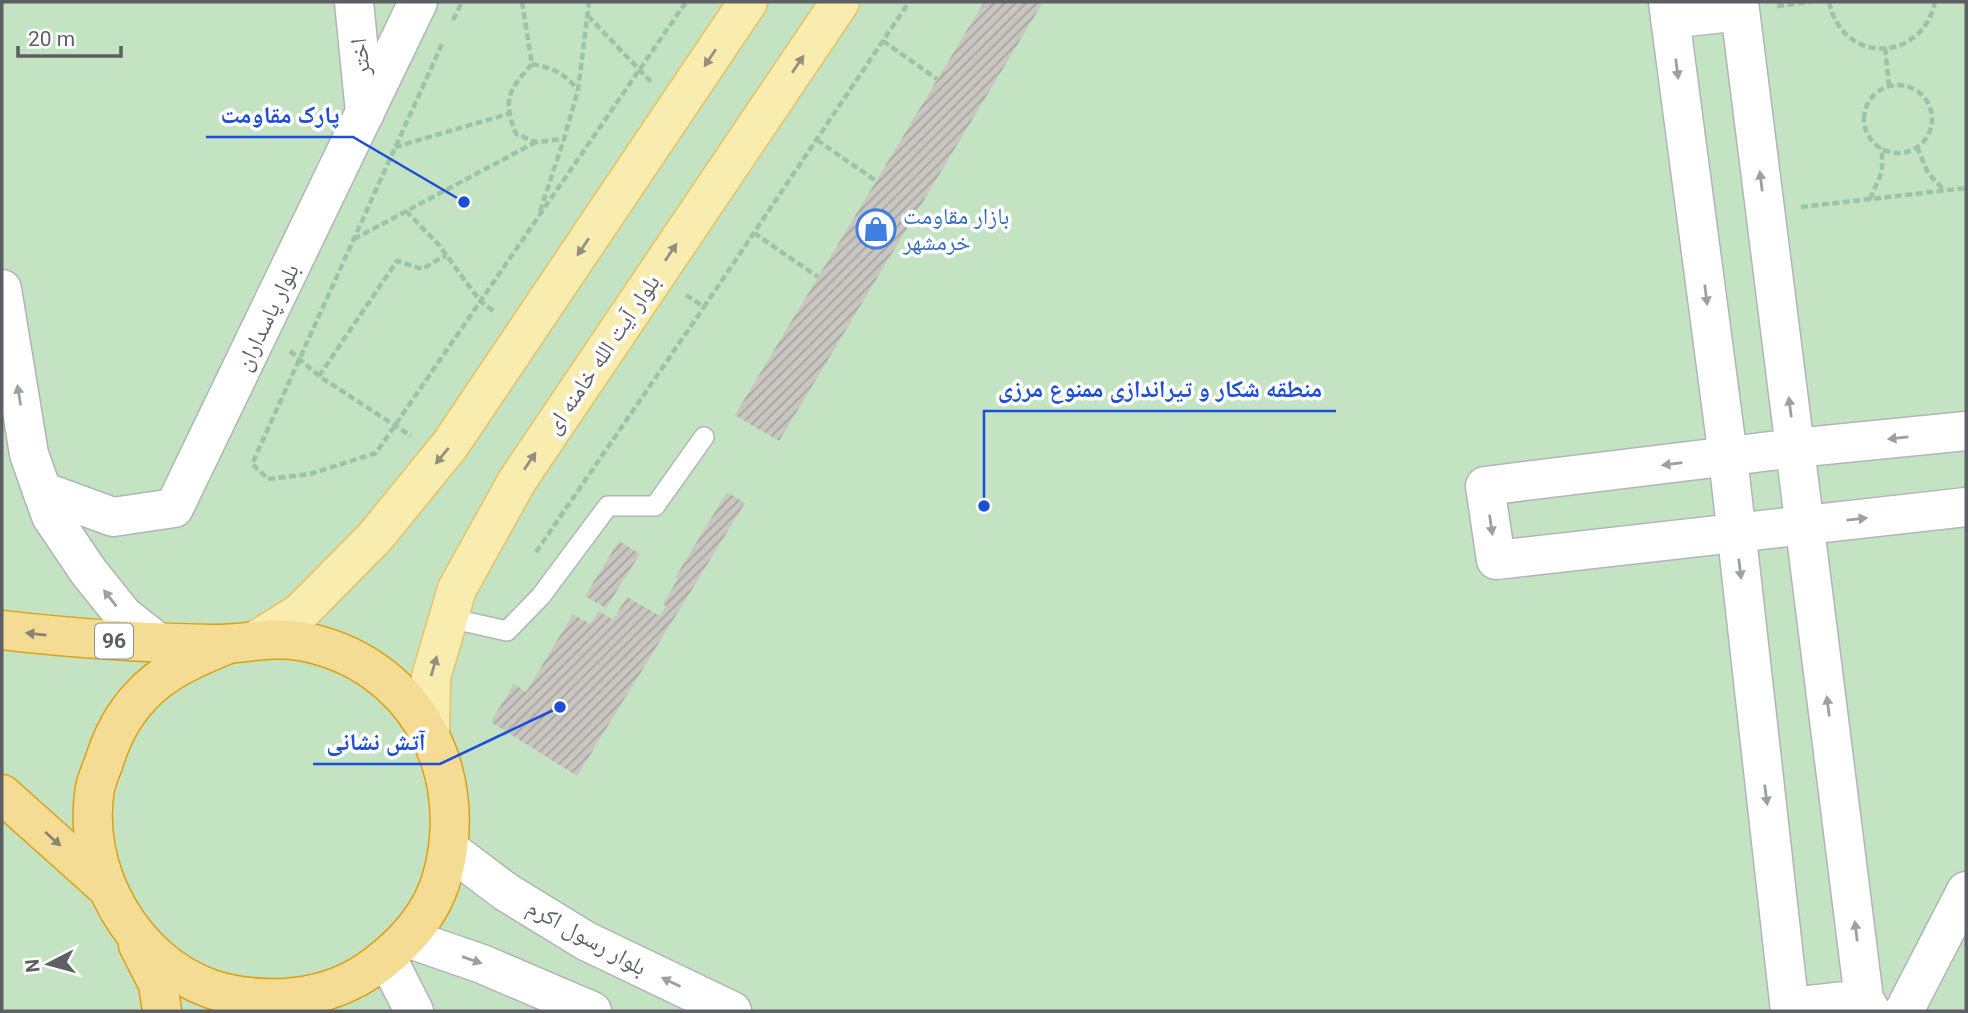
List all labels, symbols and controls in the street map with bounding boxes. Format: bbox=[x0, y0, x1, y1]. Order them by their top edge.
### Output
scale bar bbox=[18, 14, 121, 58]
text: 20 m bbox=[28, 27, 75, 51]
street label: اختر bbox=[345, 37, 376, 78]
one-way arrow bbox=[704, 49, 717, 68]
one-way arrow bbox=[791, 54, 804, 73]
one-way arrow bbox=[1671, 59, 1682, 81]
callout: پارک مقاومت bbox=[206, 92, 353, 137]
text: پارک مقاومت bbox=[221, 101, 339, 129]
one-way arrow bbox=[1756, 170, 1767, 192]
place label: بازار مقاومت خرمشهر bbox=[902, 203, 1009, 256]
shop icon: بازار مقاومت خرمشهر bbox=[855, 208, 897, 250]
one-way arrow bbox=[576, 238, 590, 256]
one-way arrow bbox=[664, 243, 678, 261]
street label: بلوار پاسداران bbox=[230, 259, 305, 375]
street label: بلوار آیت الله خامنه ای bbox=[539, 270, 666, 439]
one-way arrow bbox=[1701, 284, 1712, 306]
callout: منطقه شکار و تیراندازی ممنوع مرزی bbox=[984, 366, 1336, 411]
text: منطقه شکار و تیراندازی ممنوع مرزی bbox=[998, 375, 1322, 404]
one-way arrow bbox=[13, 383, 24, 405]
one-way arrow bbox=[1784, 396, 1795, 418]
one-way arrow bbox=[1887, 432, 1909, 443]
one-way arrow bbox=[434, 446, 449, 464]
one-way arrow bbox=[523, 452, 536, 471]
one-way arrow bbox=[1661, 458, 1683, 469]
one-way arrow bbox=[1846, 513, 1868, 524]
one-way arrow bbox=[1486, 514, 1497, 536]
one-way arrow bbox=[1735, 559, 1746, 581]
one-way arrow bbox=[103, 590, 118, 607]
road number: 96 bbox=[95, 624, 133, 658]
one-way arrow bbox=[25, 629, 47, 640]
one-way arrow bbox=[430, 655, 440, 676]
one-way arrow bbox=[1822, 694, 1833, 716]
callout: آتش نشانی bbox=[313, 719, 440, 764]
text: آتش نشانی bbox=[326, 728, 426, 756]
one-way arrow bbox=[1761, 785, 1772, 807]
one-way arrow bbox=[44, 831, 61, 847]
street label: بلوار رسول اکرم bbox=[521, 894, 651, 983]
one-way arrow bbox=[1850, 920, 1861, 942]
north arrow bbox=[14, 929, 84, 999]
one-way arrow bbox=[461, 955, 482, 966]
text: N bbox=[20, 958, 45, 974]
one-way arrow bbox=[661, 976, 681, 987]

